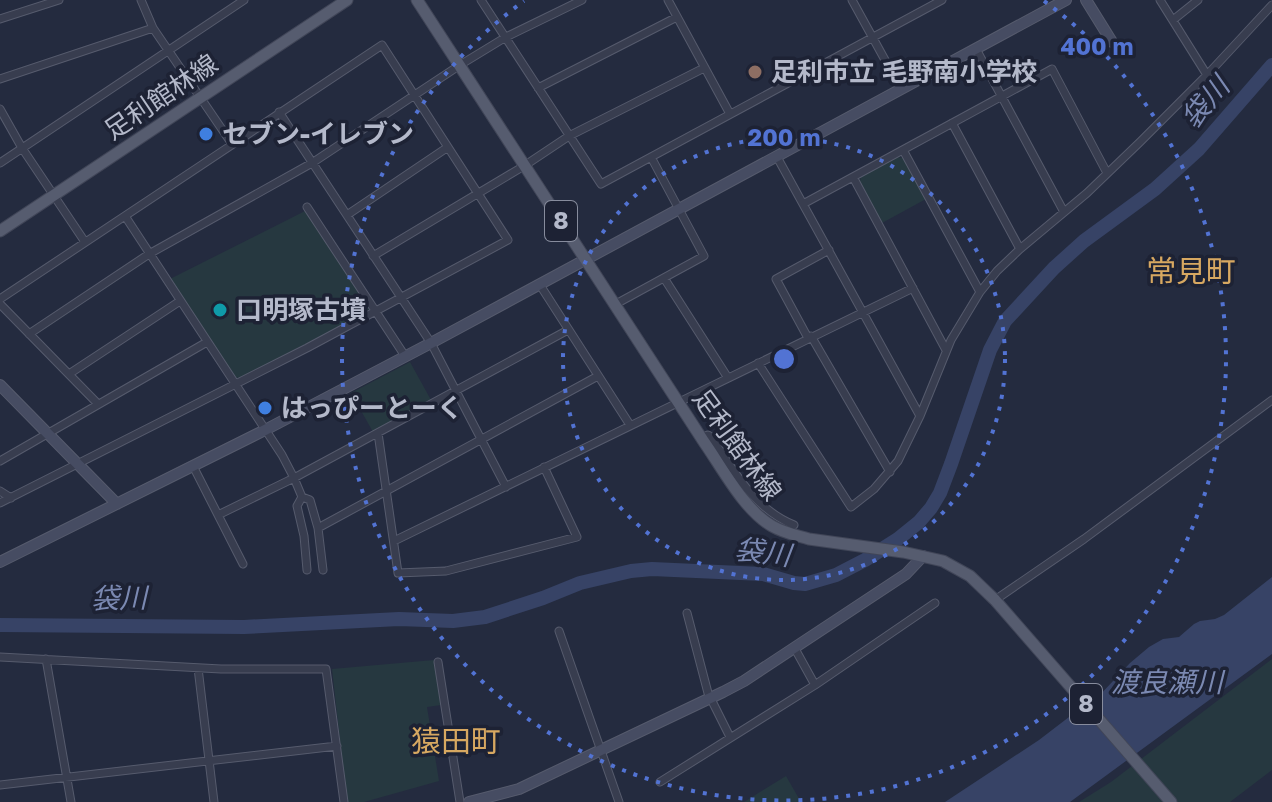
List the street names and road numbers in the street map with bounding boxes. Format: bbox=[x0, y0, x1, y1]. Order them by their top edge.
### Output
street label: 足利館林線 bbox=[98, 47, 223, 146]
road number: 8 bbox=[545, 201, 577, 241]
street label: 足利館林線 bbox=[687, 383, 788, 506]
road number: 8 bbox=[1070, 684, 1102, 724]

